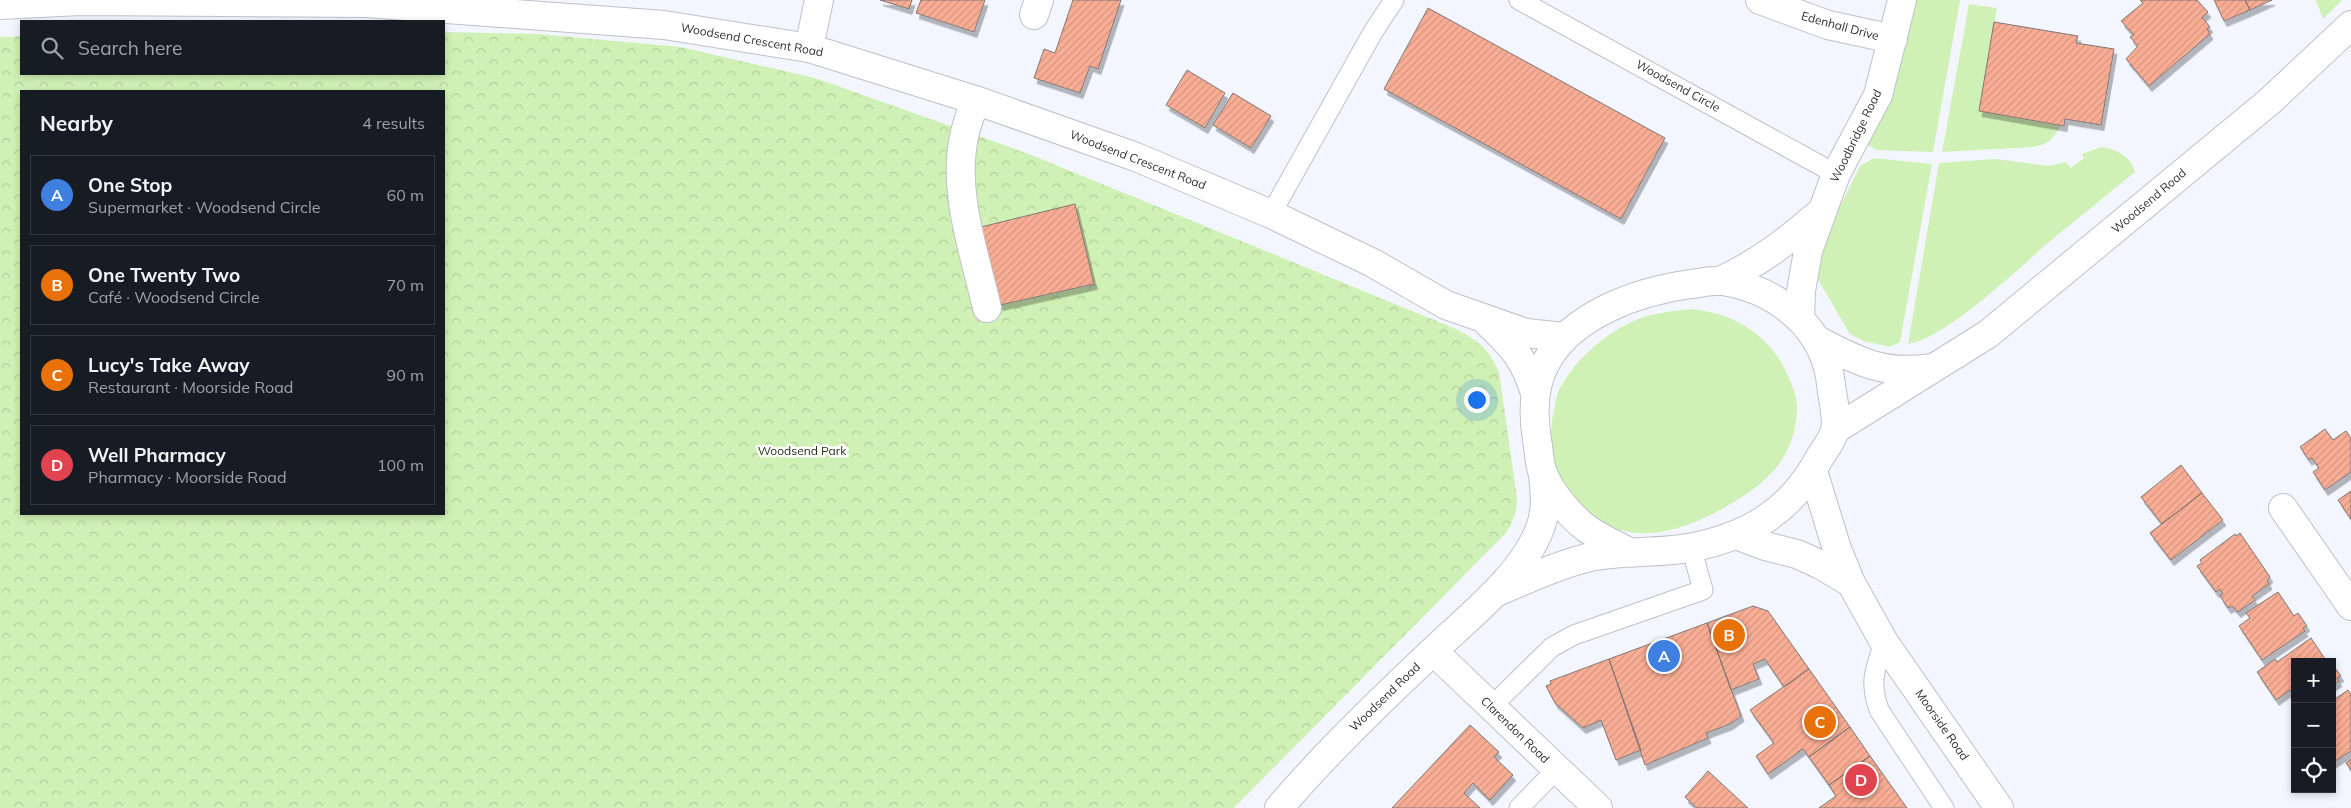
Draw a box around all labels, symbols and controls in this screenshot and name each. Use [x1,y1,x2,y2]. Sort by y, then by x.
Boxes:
street label: Edenhall Drive [1800,8,1881,43]
search box [20,20,445,75]
street label: Woodsend Crescent Road [680,20,825,59]
icon: search [38,34,66,62]
text: Search here [78,36,182,60]
street label: Woodsend Circle [1633,56,1723,115]
street label: Woodbridge Road [1827,87,1885,185]
text: Nearby [40,110,113,136]
text: 4 results [362,113,425,133]
street label: Woodsend Crescent Road [1068,127,1208,192]
street label: Woodsend Road [2108,165,2189,236]
text: One Stop [88,173,172,197]
text: A [51,185,63,205]
text: 60 m [387,185,424,205]
text: Supermarket · Woodsend Circle [88,197,321,217]
text: One Twenty Two [88,263,240,287]
text: B [51,275,63,295]
text: 70 m [387,275,424,295]
text: Café · Woodsend Circle [88,287,260,307]
text: Lucy's Take Away [88,353,249,377]
text: C [52,365,62,385]
text: 90 m [387,365,424,385]
text: Restaurant · Moorside Road [88,377,293,397]
your location [1464,387,1490,413]
text: Well Pharmacy [88,443,226,467]
park label: Woodsend Park [758,443,847,458]
text: D [51,455,63,475]
text: 100 m [377,455,424,475]
text: Pharmacy · Moorside Road [88,467,287,487]
pin: B [1713,616,1745,654]
pin: A [1648,637,1680,675]
map controls [2291,658,2336,793]
button: + [2291,658,2336,703]
street label: Woodsend Road [1346,659,1423,734]
street label: Moorside Road [1912,686,1972,763]
street label: Clarendon Road [1478,693,1553,766]
pin: C [1804,703,1836,741]
button: − [2291,703,2336,748]
button: locate [2291,748,2336,793]
pin: D [1845,761,1877,799]

